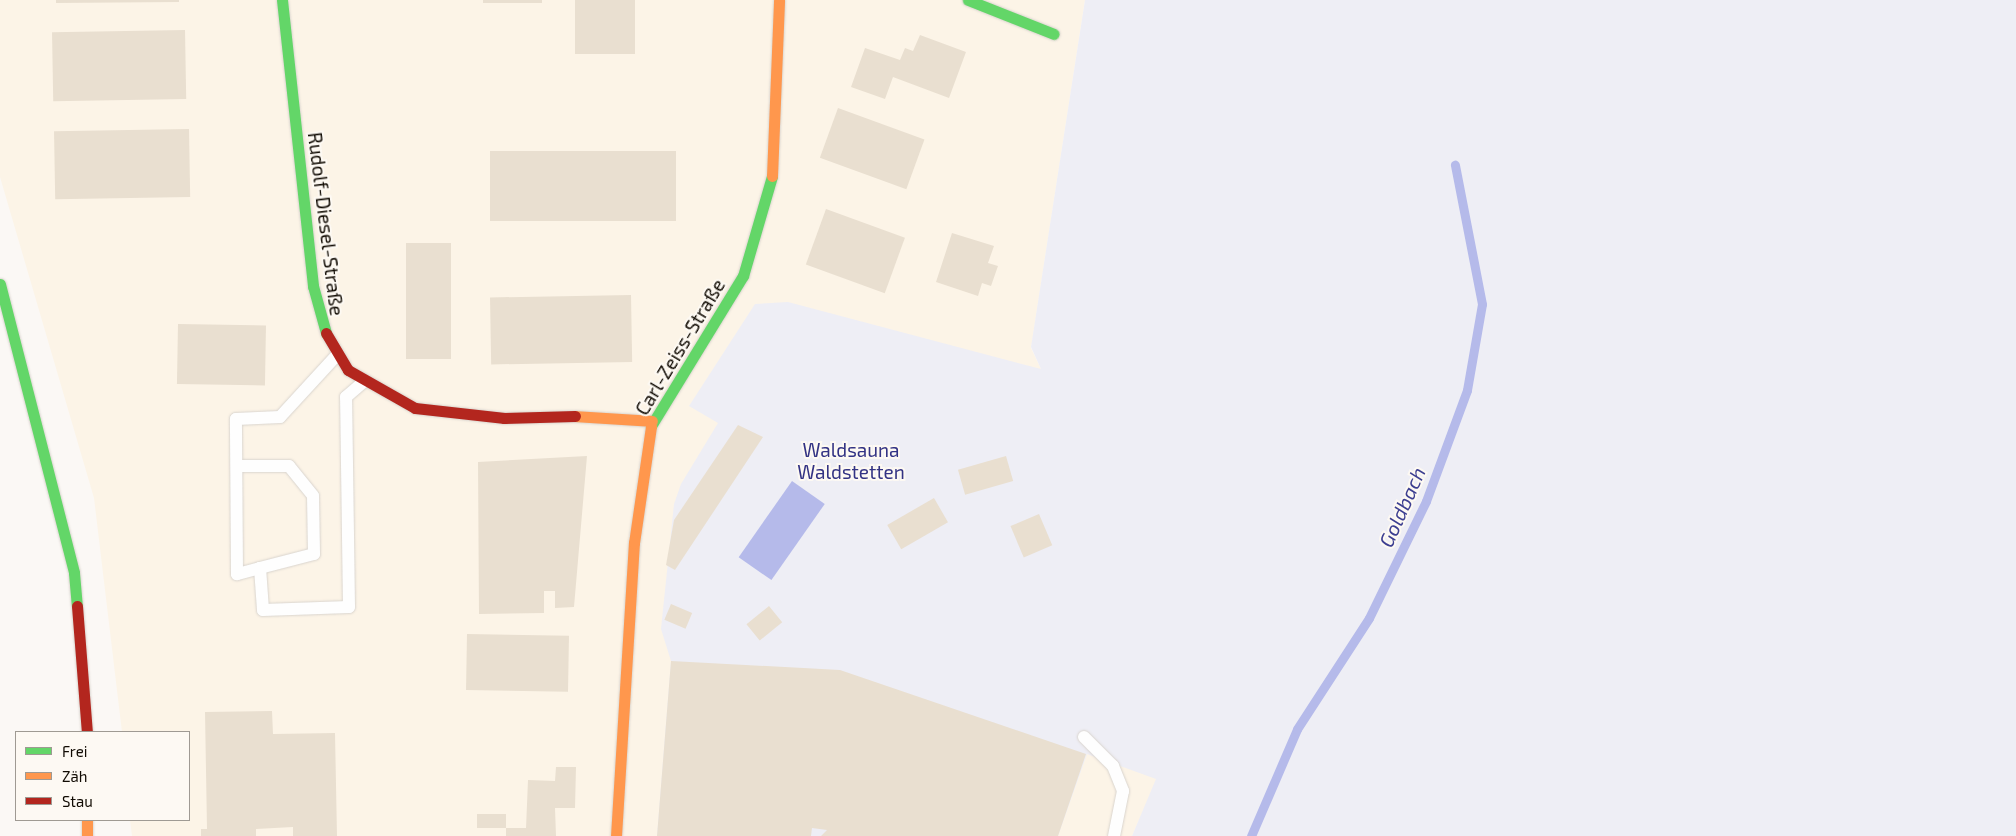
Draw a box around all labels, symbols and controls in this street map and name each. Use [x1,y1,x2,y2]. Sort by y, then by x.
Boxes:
street label: Rudolf-Diesel-Straße [303,131,349,317]
street label: Carl-Zeiss-Straße [630,275,730,419]
park label: Waldsauna Waldstetten [797,439,905,483]
water label: Goldbach [1374,463,1430,551]
legend [15,731,190,821]
text: Frei [62,742,87,760]
text: Zäh [62,767,87,785]
text: Stau [62,792,93,810]

